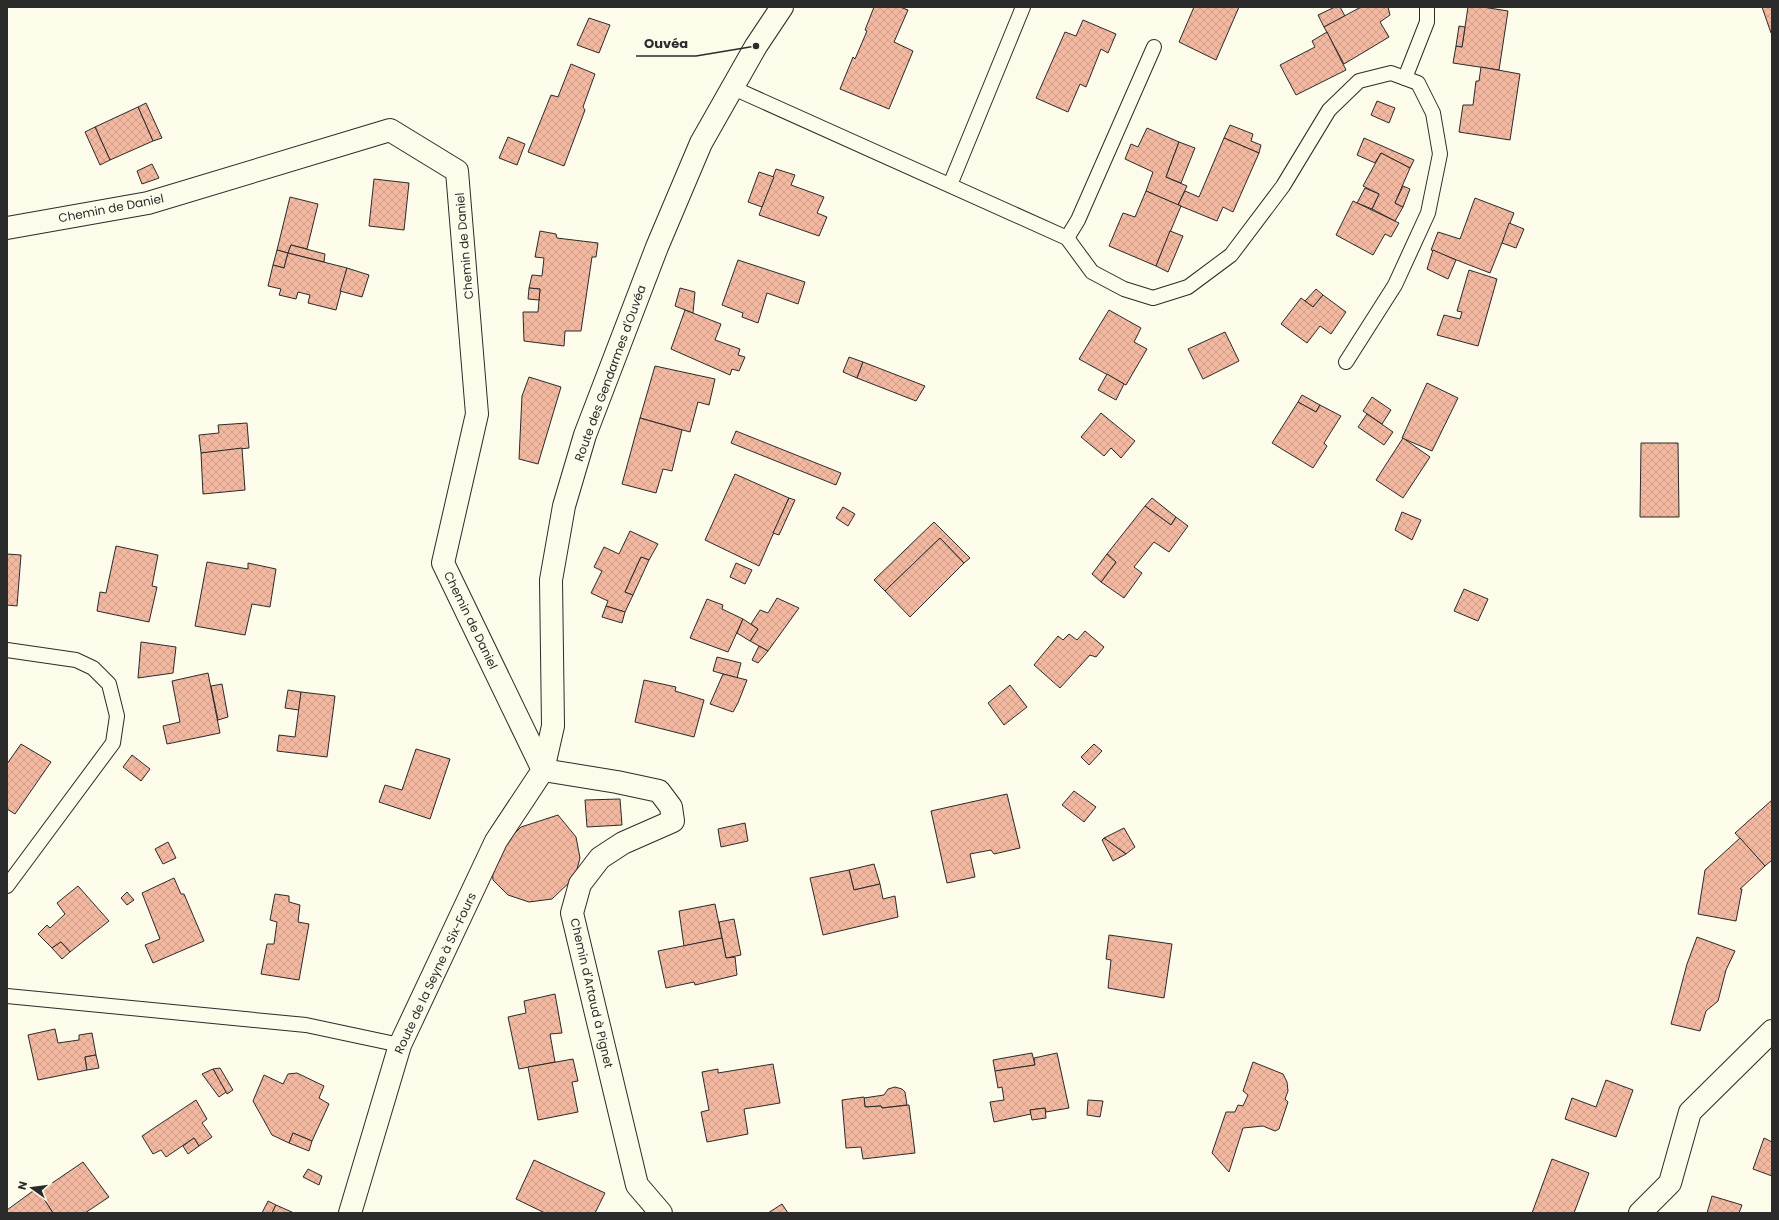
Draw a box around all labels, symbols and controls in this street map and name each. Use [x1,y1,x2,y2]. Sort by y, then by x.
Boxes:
callout: Ouvéa [636,31,696,56]
text: Ouvéa [644,34,688,53]
street label: Chemin de Daniel [57,189,165,227]
street label: Chemin de Daniel [451,192,477,300]
street label: Route des Gendarmes d'Ouvéa [570,282,650,464]
street label: Chemin de Daniel [440,568,502,672]
street label: Route de la Seyne à Six-Fours [390,890,480,1056]
street label: Chemin d'Artaud à Pignet [566,916,618,1070]
north arrow [12,1168,52,1208]
text: N [14,1180,31,1192]

